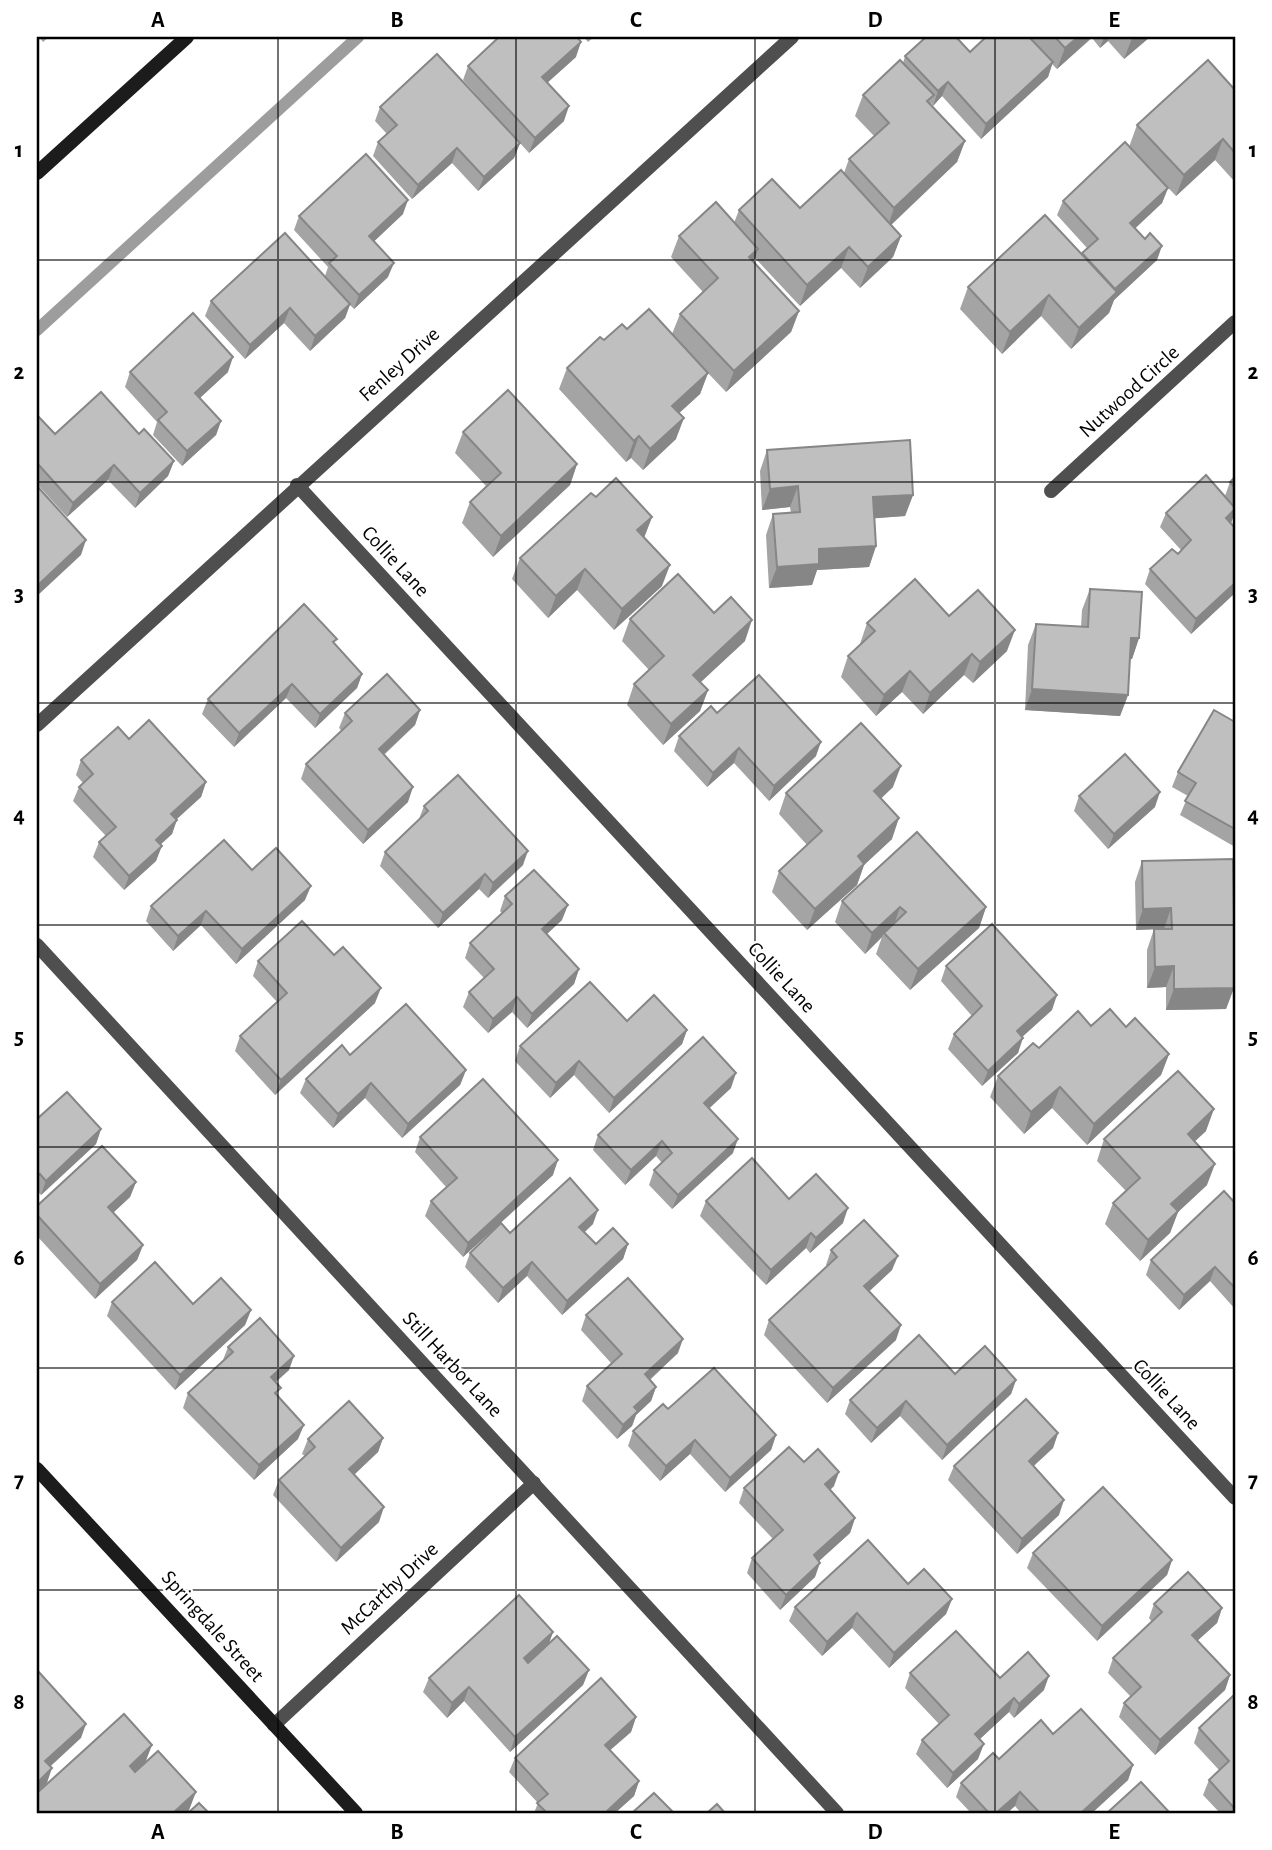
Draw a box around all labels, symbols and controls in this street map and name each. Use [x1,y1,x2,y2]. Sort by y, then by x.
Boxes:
text: A [151,9,165,32]
text: B [390,9,404,32]
text: C [630,9,642,32]
text: D [867,9,883,32]
text: E [1108,9,1120,32]
text: 1 [15,139,23,162]
text: 1 [1249,139,1257,162]
street label: Fenley Drive [355,323,443,406]
street label: Nutwood Circle [1075,341,1183,441]
text: 2 [14,361,25,384]
text: 2 [1248,361,1259,384]
street label: Collie Lane [358,522,433,601]
text: 3 [14,583,24,606]
text: 3 [1248,583,1258,606]
text: 4 [13,804,25,827]
text: 4 [1247,804,1259,827]
street label: Collie Lane [744,938,819,1017]
text: 5 [14,1026,24,1049]
text: 5 [1248,1026,1258,1049]
text: 6 [13,1247,25,1270]
text: 6 [1247,1247,1259,1270]
street label: Still Harbor Lane [399,1308,507,1421]
street label: Collie Lane [1129,1355,1204,1434]
text: 7 [14,1469,24,1492]
text: 7 [1248,1469,1258,1492]
street label: McCarthy Drive [337,1538,442,1639]
street label: Springdale Street [157,1567,268,1686]
text: 8 [13,1691,25,1714]
text: 8 [1247,1691,1259,1714]
text: A [151,1821,165,1844]
text: B [390,1821,404,1844]
text: C [630,1821,642,1844]
text: D [867,1821,883,1844]
text: E [1108,1821,1120,1844]

